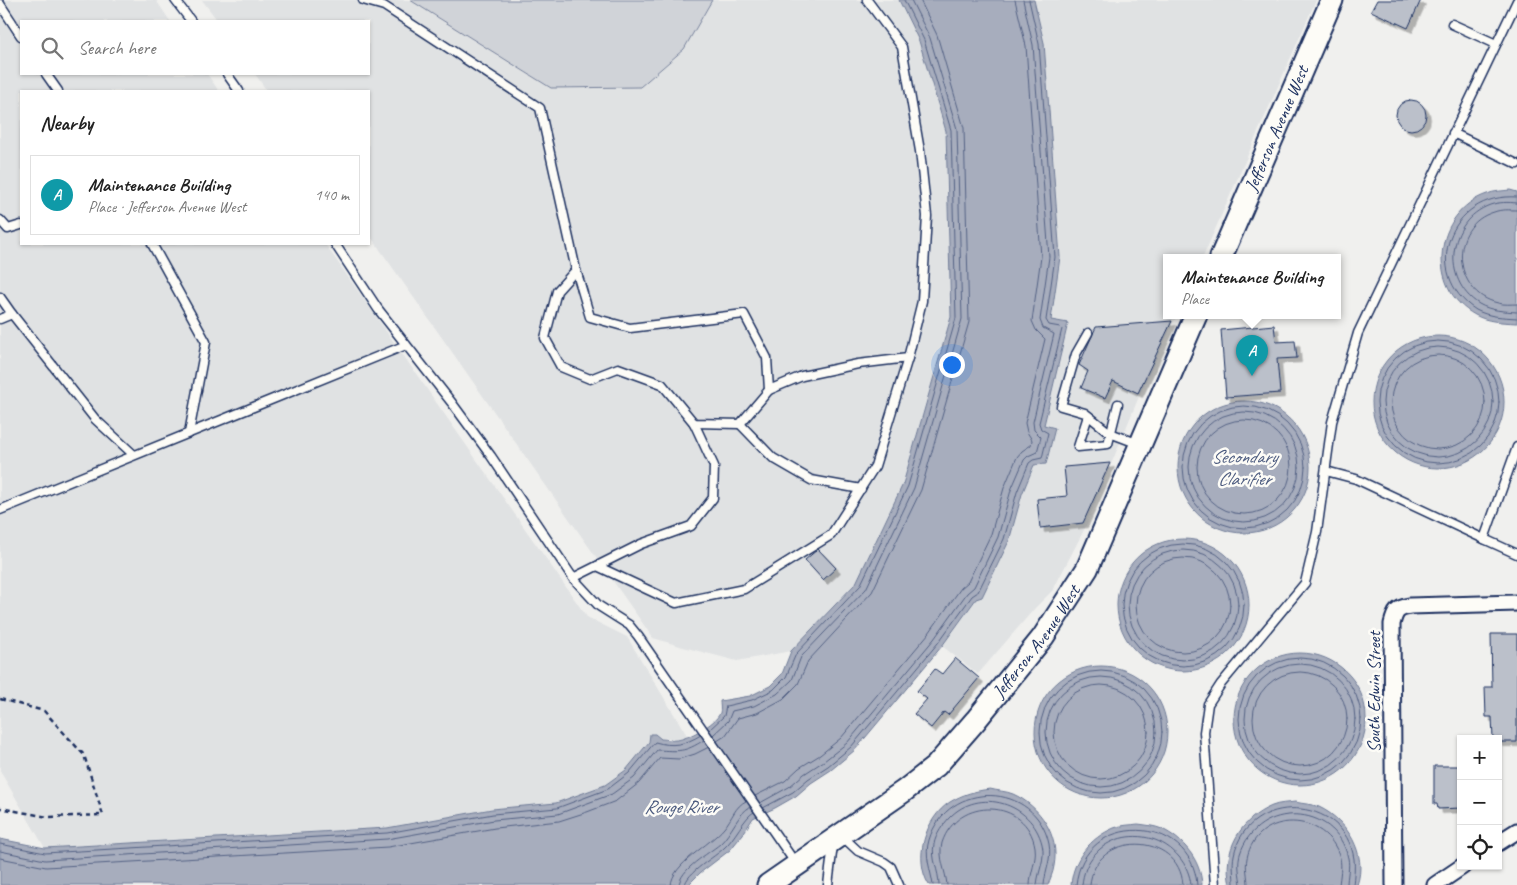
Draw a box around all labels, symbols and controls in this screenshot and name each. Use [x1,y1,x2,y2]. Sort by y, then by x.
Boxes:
search box [20,20,370,75]
icon: search [38,34,66,62]
text: Search here [78,36,155,60]
street label: Jefferson Avenue West [1239,61,1314,195]
text: Nearby [40,110,93,136]
text: Maintenance Building [88,173,230,197]
text: A [53,185,61,205]
text: 140 m [315,185,349,205]
text: Place · Jefferson Avenue West [88,197,246,217]
popup [1163,254,1341,319]
text: Maintenance Building [1181,265,1323,289]
text: Place [1181,289,1209,309]
pin: A [1236,335,1268,376]
your location [939,352,965,378]
water label: Secondary Clarifier [1211,445,1280,491]
street label: Jefferson Avenue West [987,579,1086,703]
street label: South Edwin Street [1363,630,1385,752]
map controls [1457,735,1502,870]
button: + [1457,735,1502,780]
button: − [1457,780,1502,825]
water label: Rouge River [644,795,721,819]
button: locate [1457,825,1502,870]

